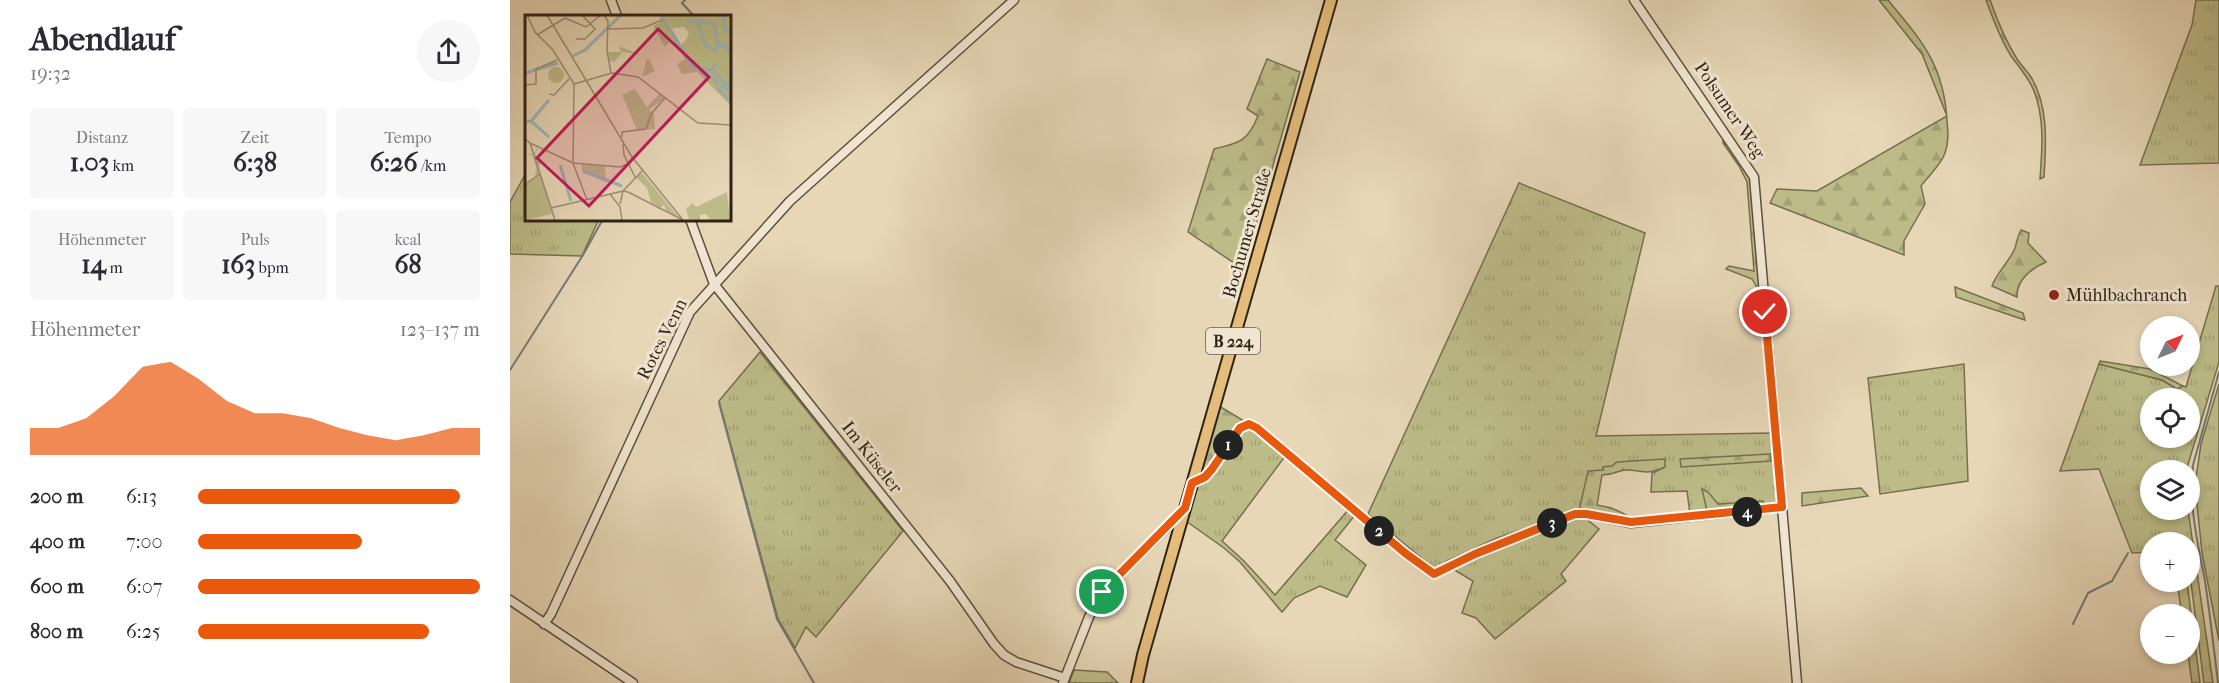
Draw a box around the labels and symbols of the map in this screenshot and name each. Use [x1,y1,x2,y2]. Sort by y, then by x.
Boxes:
inset map [525,15,730,220]
street label: Polsumer Weg [1690,58,1770,163]
street label: Bochumer Straße [1219,165,1276,301]
place label: Mühlbachranch [2066,285,2187,306]
pin [1739,286,1790,337]
marker: Mühlbachranch [2047,288,2061,302]
street label: Rotes Venn [633,295,692,383]
north arrow [2140,316,2200,376]
road number: B 224 [1206,328,1260,354]
street label: Im Küseler [837,417,906,498]
pin: 1 [1213,430,1243,460]
pin: 4 [1732,497,1762,527]
pin: 3 [1537,508,1567,538]
pin: 2 [1364,516,1394,546]
pin [1076,566,1127,617]

